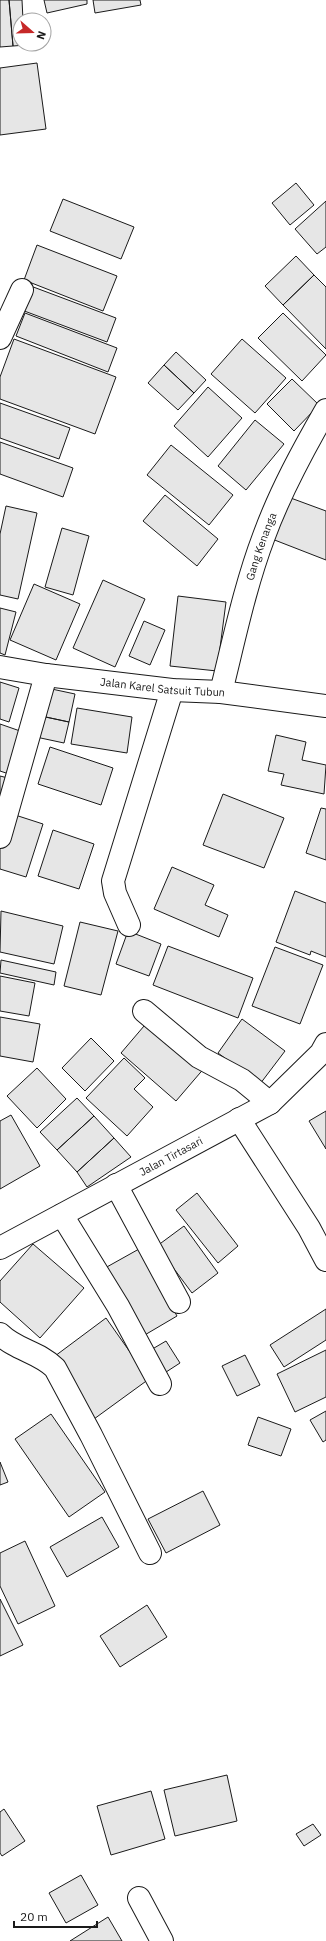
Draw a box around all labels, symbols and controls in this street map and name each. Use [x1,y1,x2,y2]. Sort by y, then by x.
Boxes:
north arrow [12,12,52,52]
text: N [33,29,49,42]
street label: Gang Kenanga [243,510,279,582]
street label: Jalan Karel Satsuit Tubun [99,675,226,699]
street label: Jalan Tirtasari [137,1133,205,1179]
scale bar [14,1903,97,1929]
text: 20 m [20,1909,48,1924]

